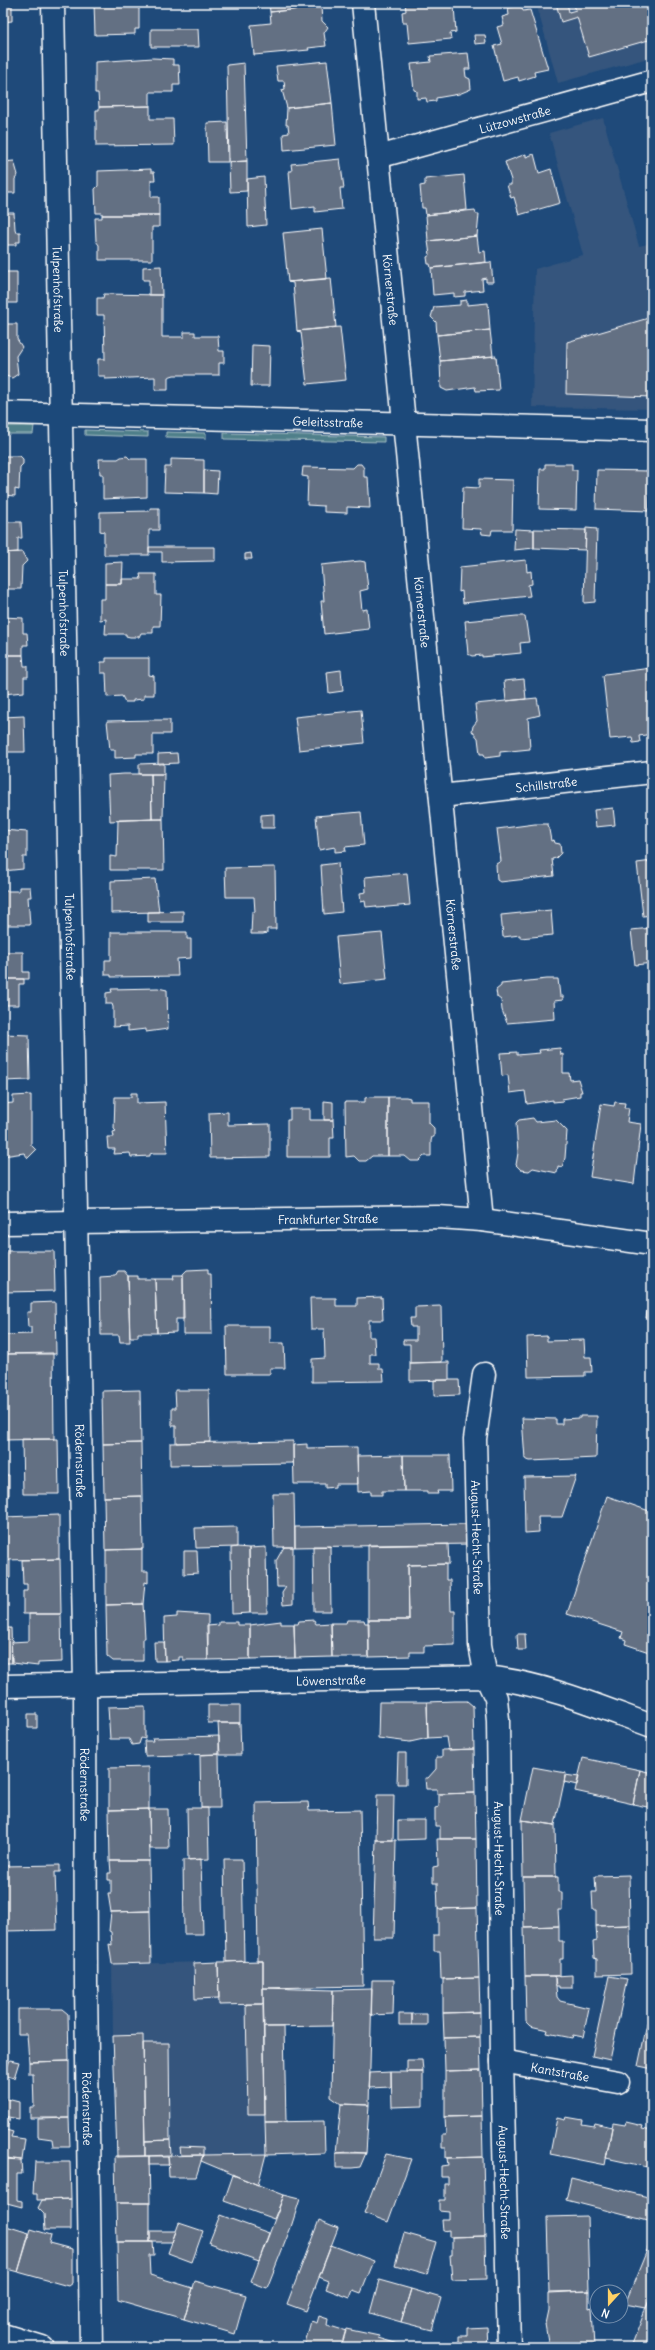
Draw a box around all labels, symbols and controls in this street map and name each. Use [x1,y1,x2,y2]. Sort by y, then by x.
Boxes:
street label: Lützowstraße [477,102,552,136]
street label: Tulpenhofstraße [50,245,67,333]
street label: Körnerstraße [380,253,402,326]
street label: Geleitsstraße [292,413,363,430]
street label: Tulpenhofstraße [56,569,73,657]
street label: Körnerstraße [412,576,433,648]
street label: Schillstraße [515,773,578,795]
street label: Tulpenhofstraße [62,893,79,981]
street label: Körnerstraße [443,898,465,971]
street label: Frankfurter Straße [278,1210,378,1227]
street label: Rödernstraße [73,1424,89,1498]
street label: August-Hecht-Straße [469,1480,486,1595]
street label: Löwenstraße [296,1672,366,1688]
street label: Rödernstraße [78,1748,93,1822]
street label: August-Hecht-Straße [491,1801,508,1916]
street label: Kantstraße [530,2059,591,2084]
street label: Rödernstraße [80,2072,96,2146]
street label: August-Hecht-Straße [496,2125,514,2240]
north arrow [589,2284,629,2324]
text: N [599,2305,611,2321]

